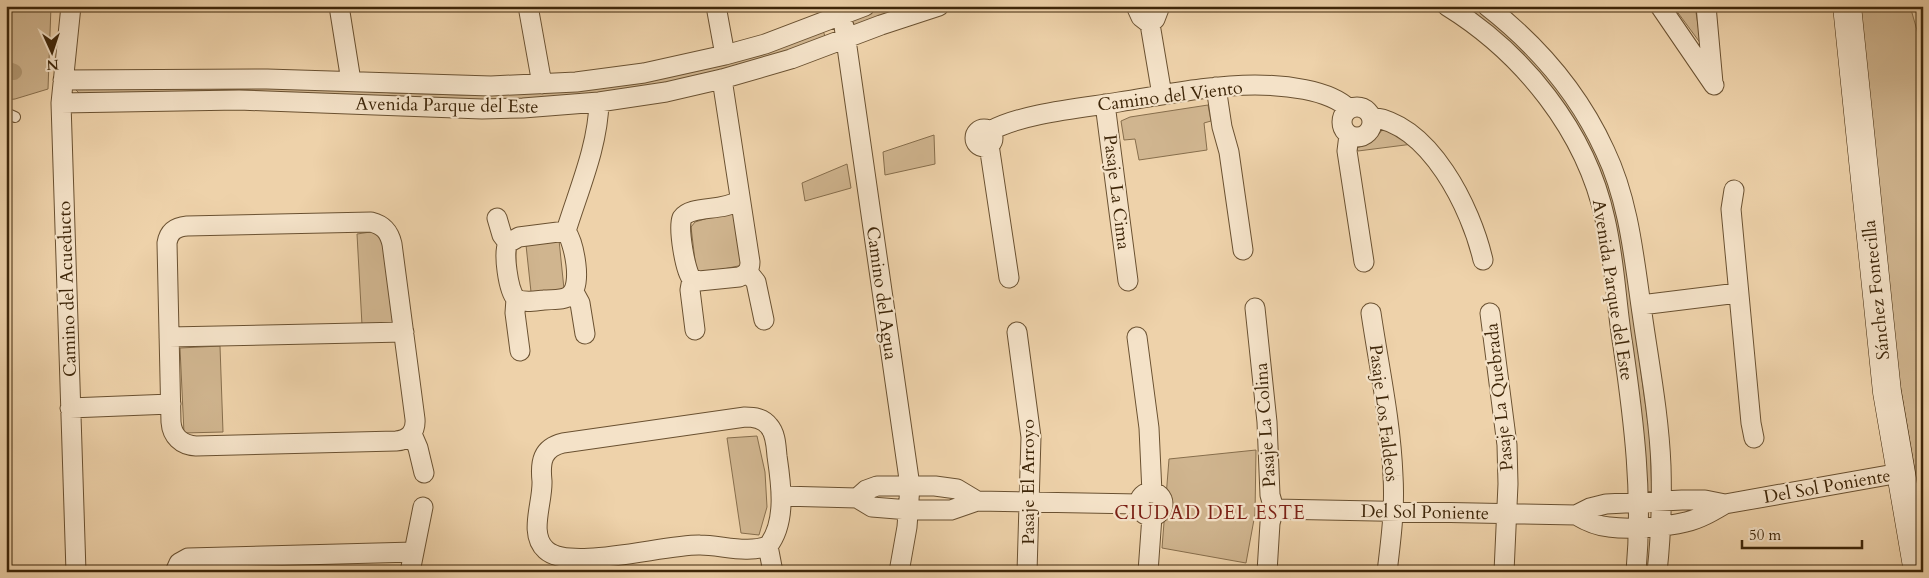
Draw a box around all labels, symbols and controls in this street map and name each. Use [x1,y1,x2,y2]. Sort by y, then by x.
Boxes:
north arrow [28,28,78,78]
text: N [46,55,59,74]
street label: Camino del Viento [1096,75,1244,118]
street label: Avenida Parque del Este [355,91,539,120]
street label: Pasaje La Cima [1097,133,1136,251]
street label: Avenida Parque del Este [1586,198,1639,383]
street label: Camino del Acueducto [52,200,83,377]
street label: Sánchez Fontecilla [1857,219,1896,361]
street label: Camino del Agua [860,225,903,362]
street label: Pasaje La Quebrada [1479,321,1520,472]
street label: Pasaje Los Faldeos [1363,343,1404,483]
street label: Pasaje La Colina [1249,362,1282,488]
street label: Pasaje El Arroyo [1016,419,1041,545]
street label: Del Sol Poniente [1762,463,1892,510]
street label: Del Sol Poniente [1361,499,1489,526]
district label: CIUDAD DEL ESTE [1114,500,1306,526]
scale bar [1742,518,1862,550]
text: 50 m [1749,525,1781,545]

